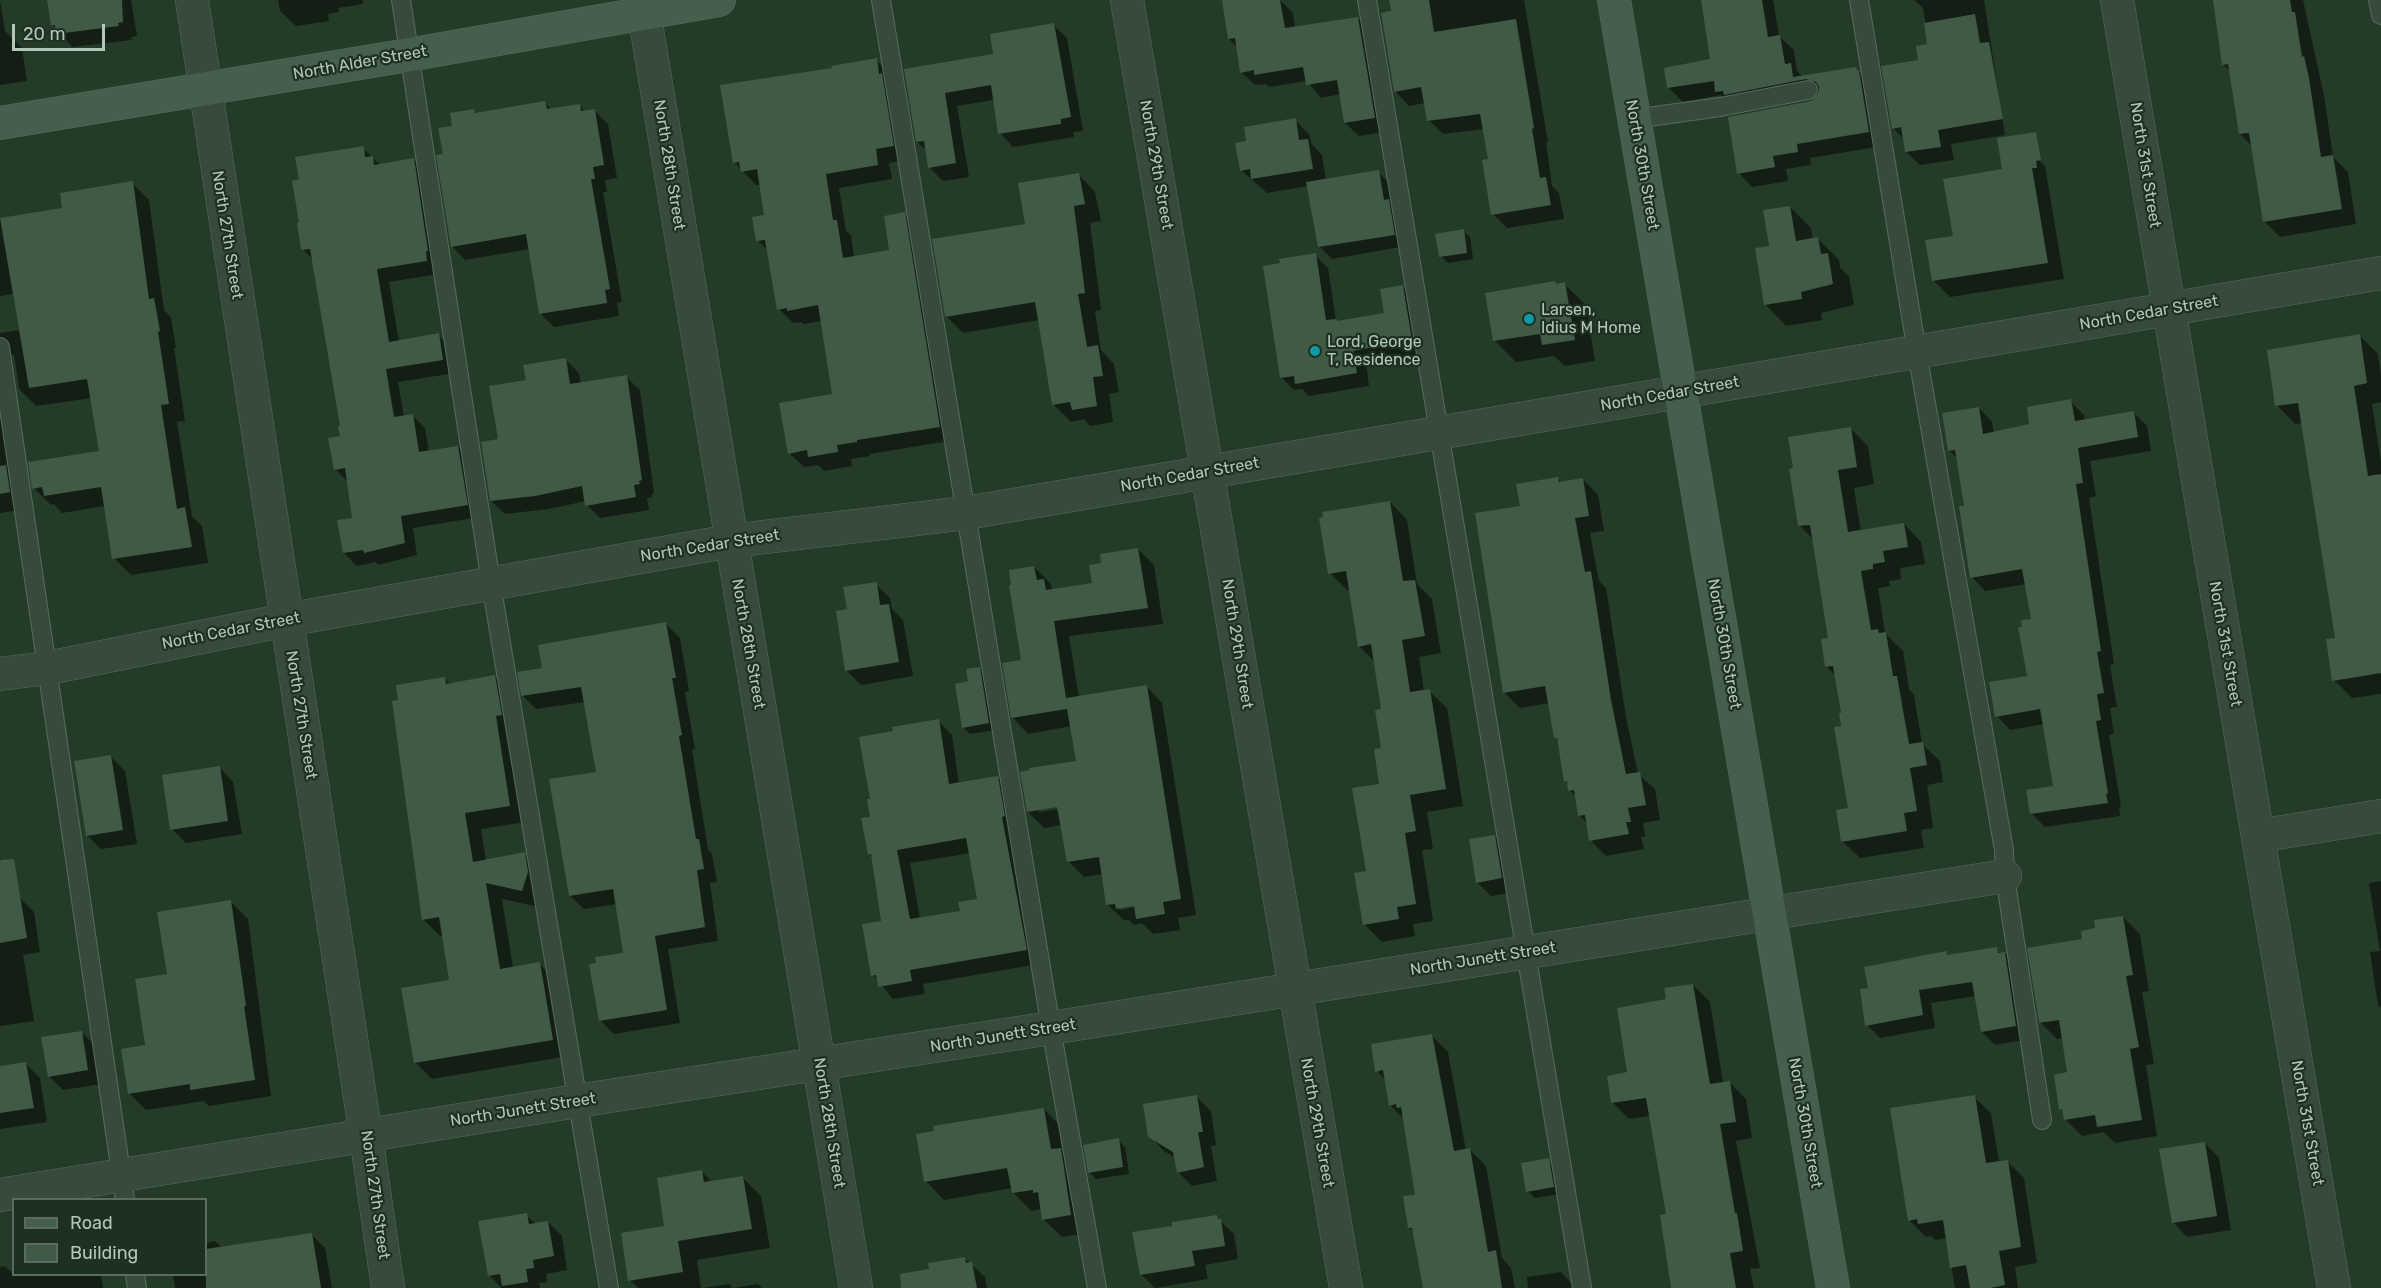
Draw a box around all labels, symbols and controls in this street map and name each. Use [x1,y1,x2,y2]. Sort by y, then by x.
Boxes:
scale bar [15,12,108,50]
text: 20 m [23,23,65,45]
street label: North Alder Street [292,42,428,84]
street label: North 28th Street [649,98,689,232]
street label: North 30th Street [1621,98,1663,232]
street label: North 29th Street [1135,99,1177,231]
street label: North 31st Street [2126,101,2164,229]
street label: North 27th Street [207,169,247,301]
street label: North Cedar Street [2078,291,2220,335]
place label: Larsen, Idius M Home [1541,300,1641,338]
marker: Larsen, Idius M Home [1522,312,1536,326]
place label: Lord, George T, Residence [1327,332,1422,370]
marker: Lord, George T, Residence [1308,344,1322,358]
street label: North Cedar Street [1599,372,1741,416]
street label: North Cedar Street [1119,453,1261,497]
street label: North Cedar Street [639,526,781,566]
street label: North 28th Street [727,577,769,711]
street label: North 30th Street [1703,577,1745,711]
street label: North 29th Street [1217,578,1257,710]
street label: North 31st Street [2205,580,2245,708]
street label: North Cedar Street [160,608,302,654]
street label: North 27th Street [281,649,321,781]
street label: North Junett Street [1409,938,1557,980]
street label: North Junett Street [929,1015,1077,1057]
street label: North 28th Street [809,1056,849,1190]
street label: North 30th Street [1784,1056,1826,1190]
street label: North 29th Street [1296,1057,1338,1189]
street label: North 31st Street [2287,1059,2327,1187]
street label: North Junett Street [449,1089,597,1131]
street label: North 27th Street [356,1129,394,1261]
legend [12,1198,207,1276]
text: Road [70,1212,113,1234]
text: Building [70,1242,138,1264]

